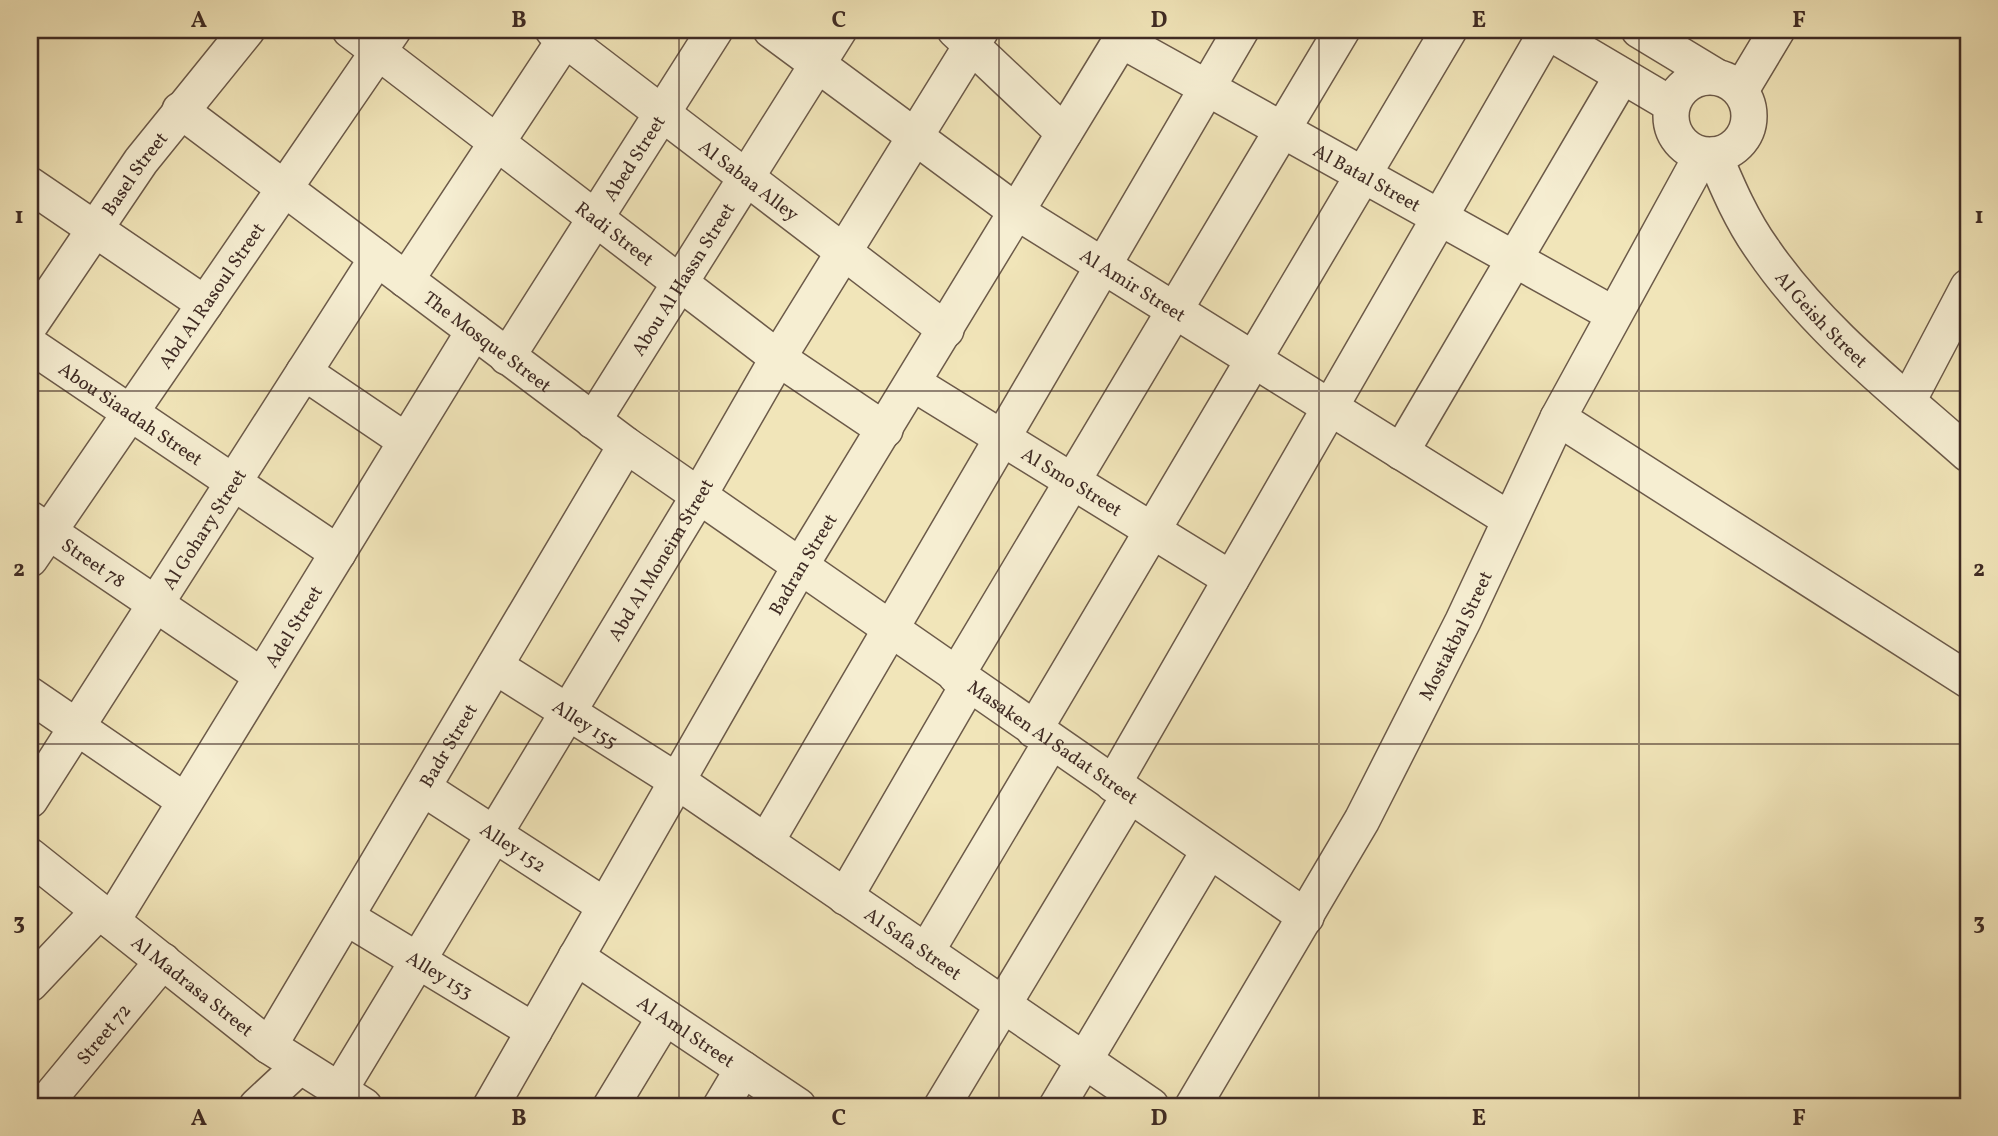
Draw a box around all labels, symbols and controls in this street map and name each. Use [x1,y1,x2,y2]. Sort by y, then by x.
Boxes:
text: A [191,5,207,37]
text: B [511,5,527,37]
text: C [832,5,846,37]
text: D [1151,5,1168,37]
text: E [1472,5,1486,37]
text: F [1792,5,1806,37]
street label: Abed Street [598,111,673,207]
street label: Basel Street [97,127,175,222]
street label: Al Sabaa Alley [693,135,804,228]
street label: Al Batal Street [1308,139,1425,220]
street label: Radi Street [569,196,659,273]
street label: Abou Al Hassn Street [626,198,742,361]
text: 1 [14,201,24,233]
text: 1 [1974,201,1984,233]
street label: Abd Al Rasoul Street [153,218,272,375]
street label: Al Amir Street [1074,243,1190,329]
street label: Al Geish Street [1768,266,1873,375]
street label: The Mosque Street [417,286,556,400]
street label: Abou Siaadah Street [53,357,207,473]
street label: Al Smo Street [1016,442,1127,524]
street label: Al Gohary Street [157,464,254,595]
street label: Abd Al Moneim Street [603,474,721,647]
street label: Badran Street [764,509,844,621]
street label: Street 78 [56,533,130,595]
text: 2 [13,554,25,586]
text: 2 [1973,554,1985,586]
street label: Mostakbal Street [1414,567,1500,705]
street label: Adel Street [259,581,330,673]
street label: Masaken Al Sadat Street [962,675,1143,812]
street label: Alley 155 [547,694,622,755]
street label: Badr Street [414,699,485,793]
street label: Alley 152 [474,817,551,879]
street label: Al Safa Street [859,902,966,987]
text: 3 [13,907,25,939]
text: 3 [1973,907,1985,939]
street label: Al Madrasa Street [125,930,258,1044]
street label: Alley 153 [401,946,477,1006]
street label: Al Aml Street [631,991,740,1075]
street label: Street 72 [71,999,138,1071]
text: A [191,1103,207,1135]
text: B [511,1103,527,1135]
text: C [832,1103,846,1135]
text: D [1151,1103,1168,1135]
text: E [1472,1103,1486,1135]
text: F [1792,1103,1806,1135]

